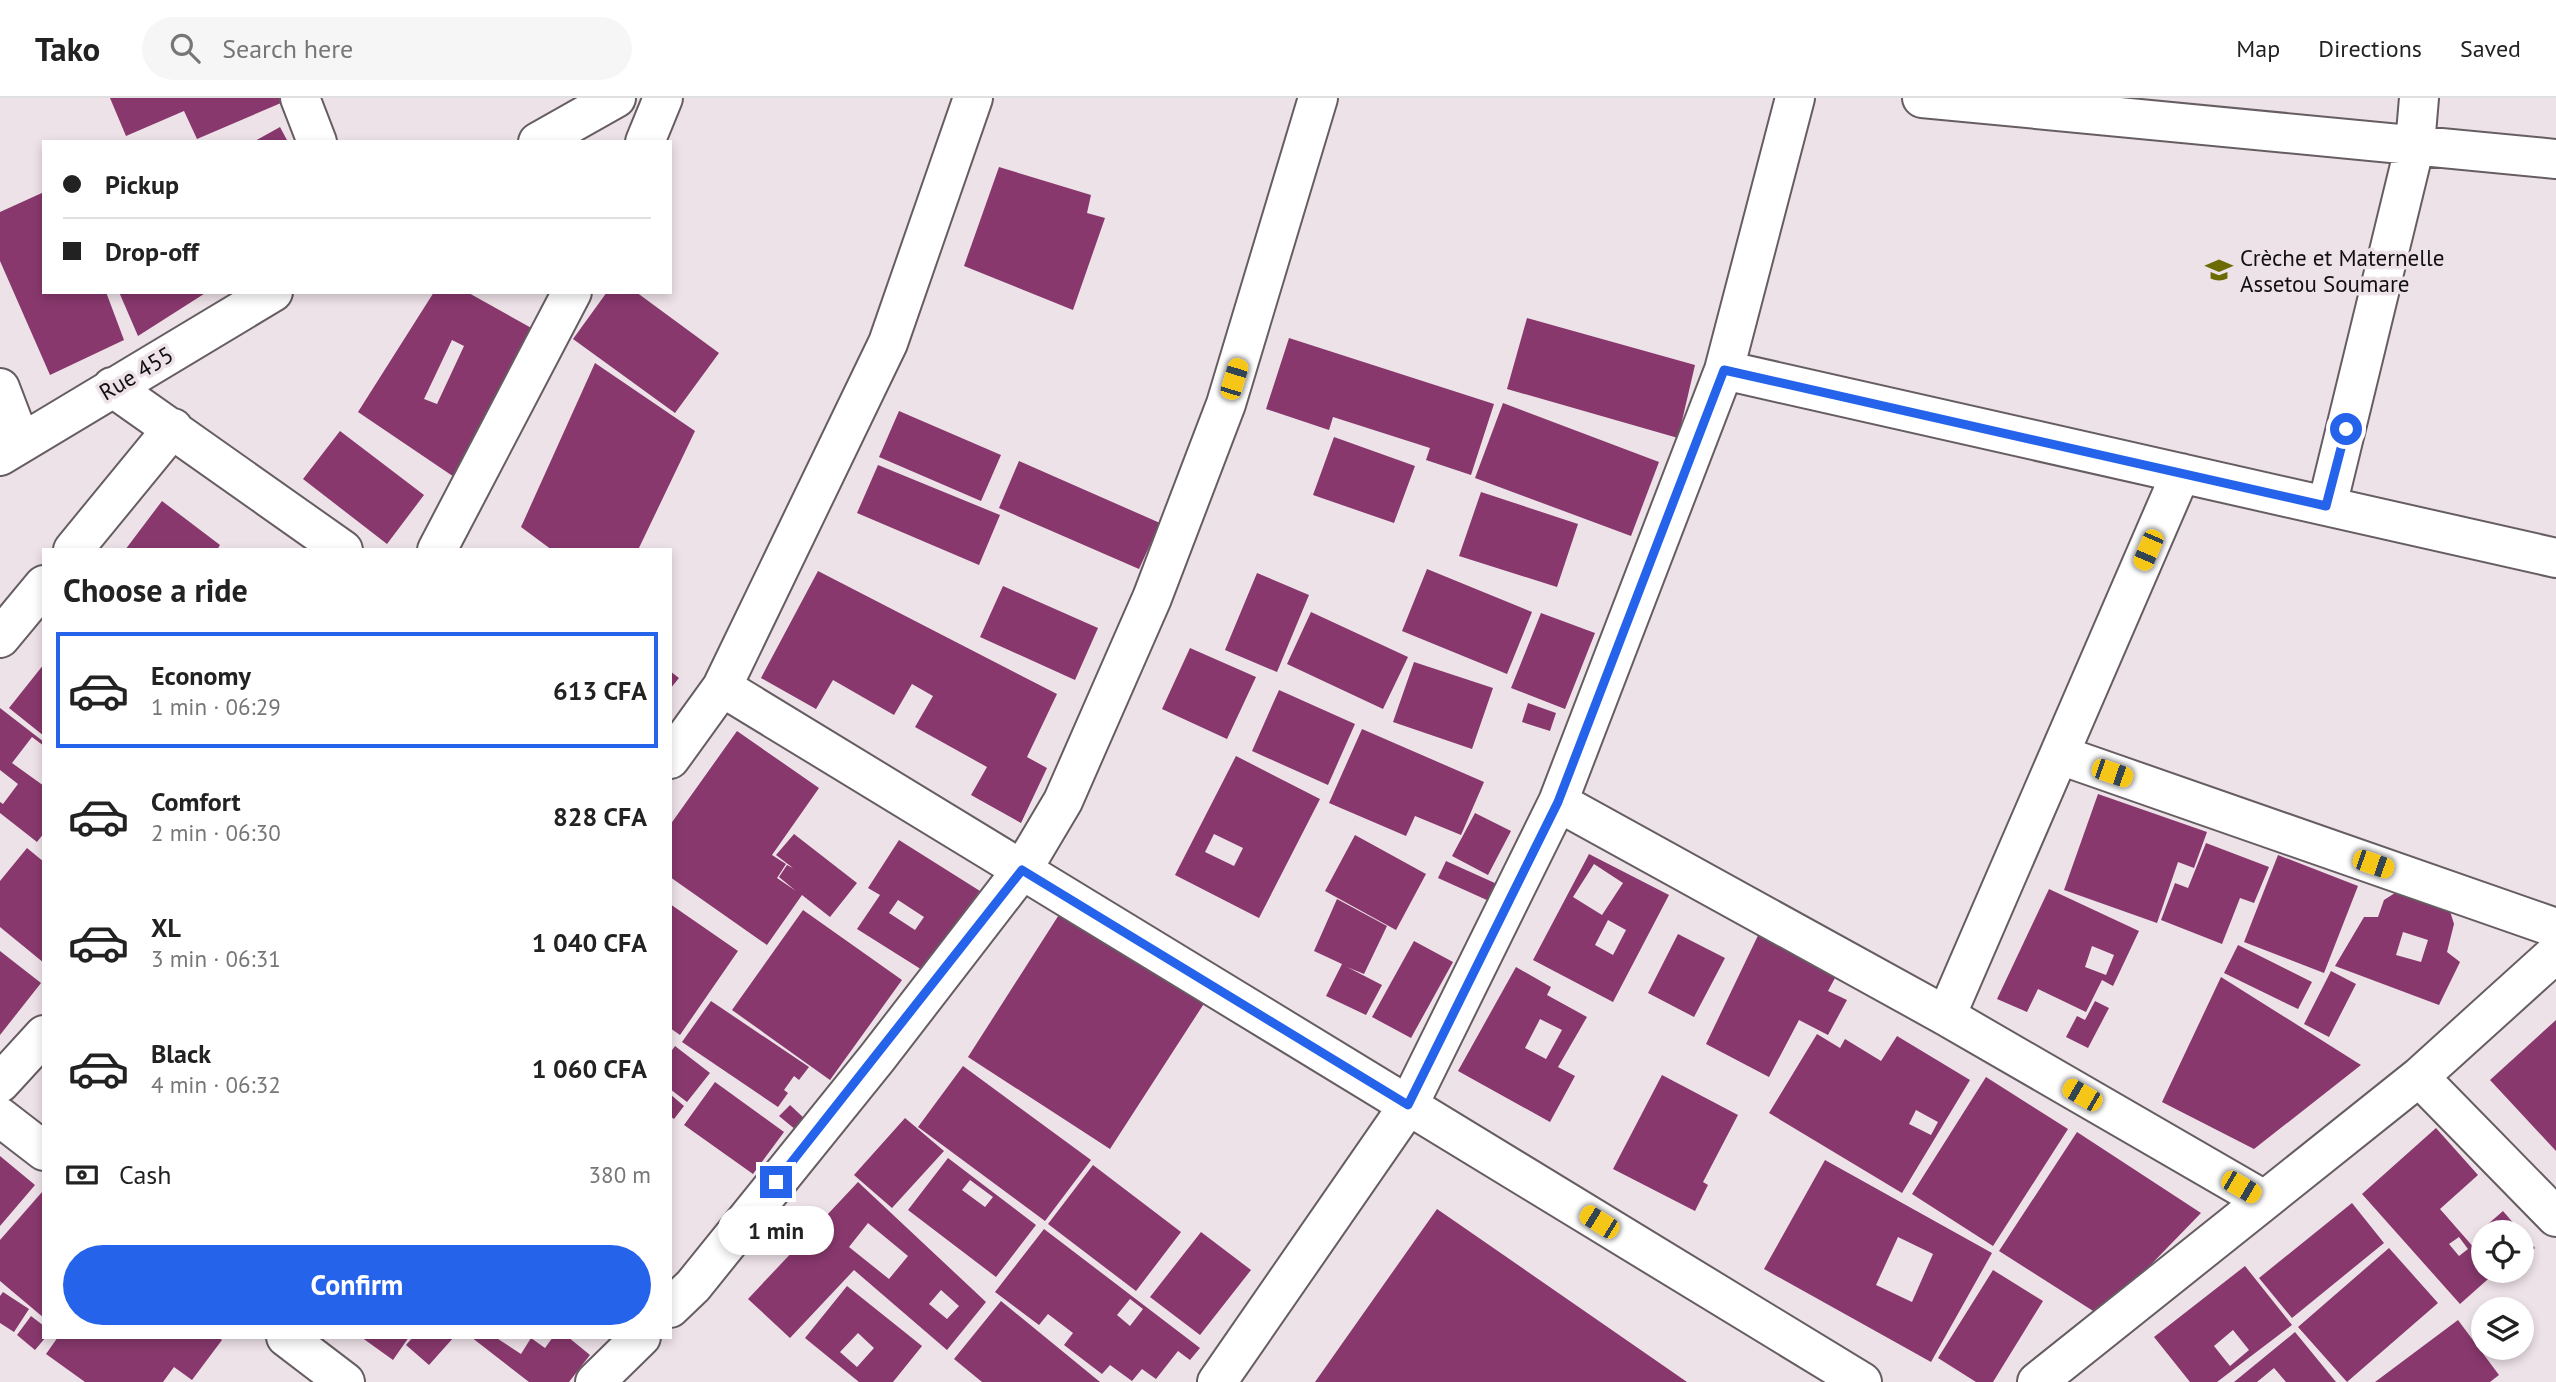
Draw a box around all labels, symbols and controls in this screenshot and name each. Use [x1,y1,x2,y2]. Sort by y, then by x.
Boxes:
search box [142,17,632,80]
text: Tako [35,27,100,70]
icon: search [166,29,204,67]
text: Search here [222,32,353,65]
text: Map [2236,33,2280,64]
text: Directions [2318,33,2422,64]
text: Saved [2460,33,2521,64]
text: Pickup [105,168,179,201]
text: Drop-off [105,235,199,268]
place label: Crèche et Maternelle Assetou Soumare [2240,243,2444,298]
school or university icon: Crèche et Maternelle Assetou Soumare [2204,255,2234,285]
street label: Rue 455 [94,340,178,406]
car [1218,356,1251,402]
route start [2330,413,2362,445]
car [2131,527,2166,573]
text: Choose a ride [63,569,248,611]
icon: car [67,659,130,722]
text: Economy [151,659,251,692]
text: 613 CFA [553,674,647,707]
text: 1 min · 06:29 [151,692,281,721]
car [2089,756,2136,790]
icon: car [67,785,130,848]
text: Comfort [151,785,241,818]
text: 828 CFA [553,800,647,833]
text: 2 min · 06:30 [151,818,281,847]
car [2350,847,2397,881]
icon: car [67,911,130,974]
text: XL [151,911,181,944]
text: 1 040 CFA [532,926,647,959]
text: 3 min · 06:31 [151,944,281,973]
icon: car [67,1037,130,1100]
text: Black [151,1037,211,1070]
text: 1 060 CFA [532,1052,647,1085]
text: 4 min · 06:32 [151,1070,281,1099]
car [2059,1075,2106,1115]
icon: cash [63,1156,101,1194]
text: Cash [119,1158,171,1191]
text: 380 m [589,1160,651,1189]
route end [760,1166,792,1198]
car [2218,1167,2265,1207]
car [1576,1202,1623,1242]
callout: 1 min [718,1206,834,1256]
text: 1 min [748,1216,804,1245]
map controls [2471,1220,2534,1360]
button: locate [2471,1220,2534,1283]
button: Confirm [63,1245,651,1325]
button: layers [2471,1297,2534,1360]

